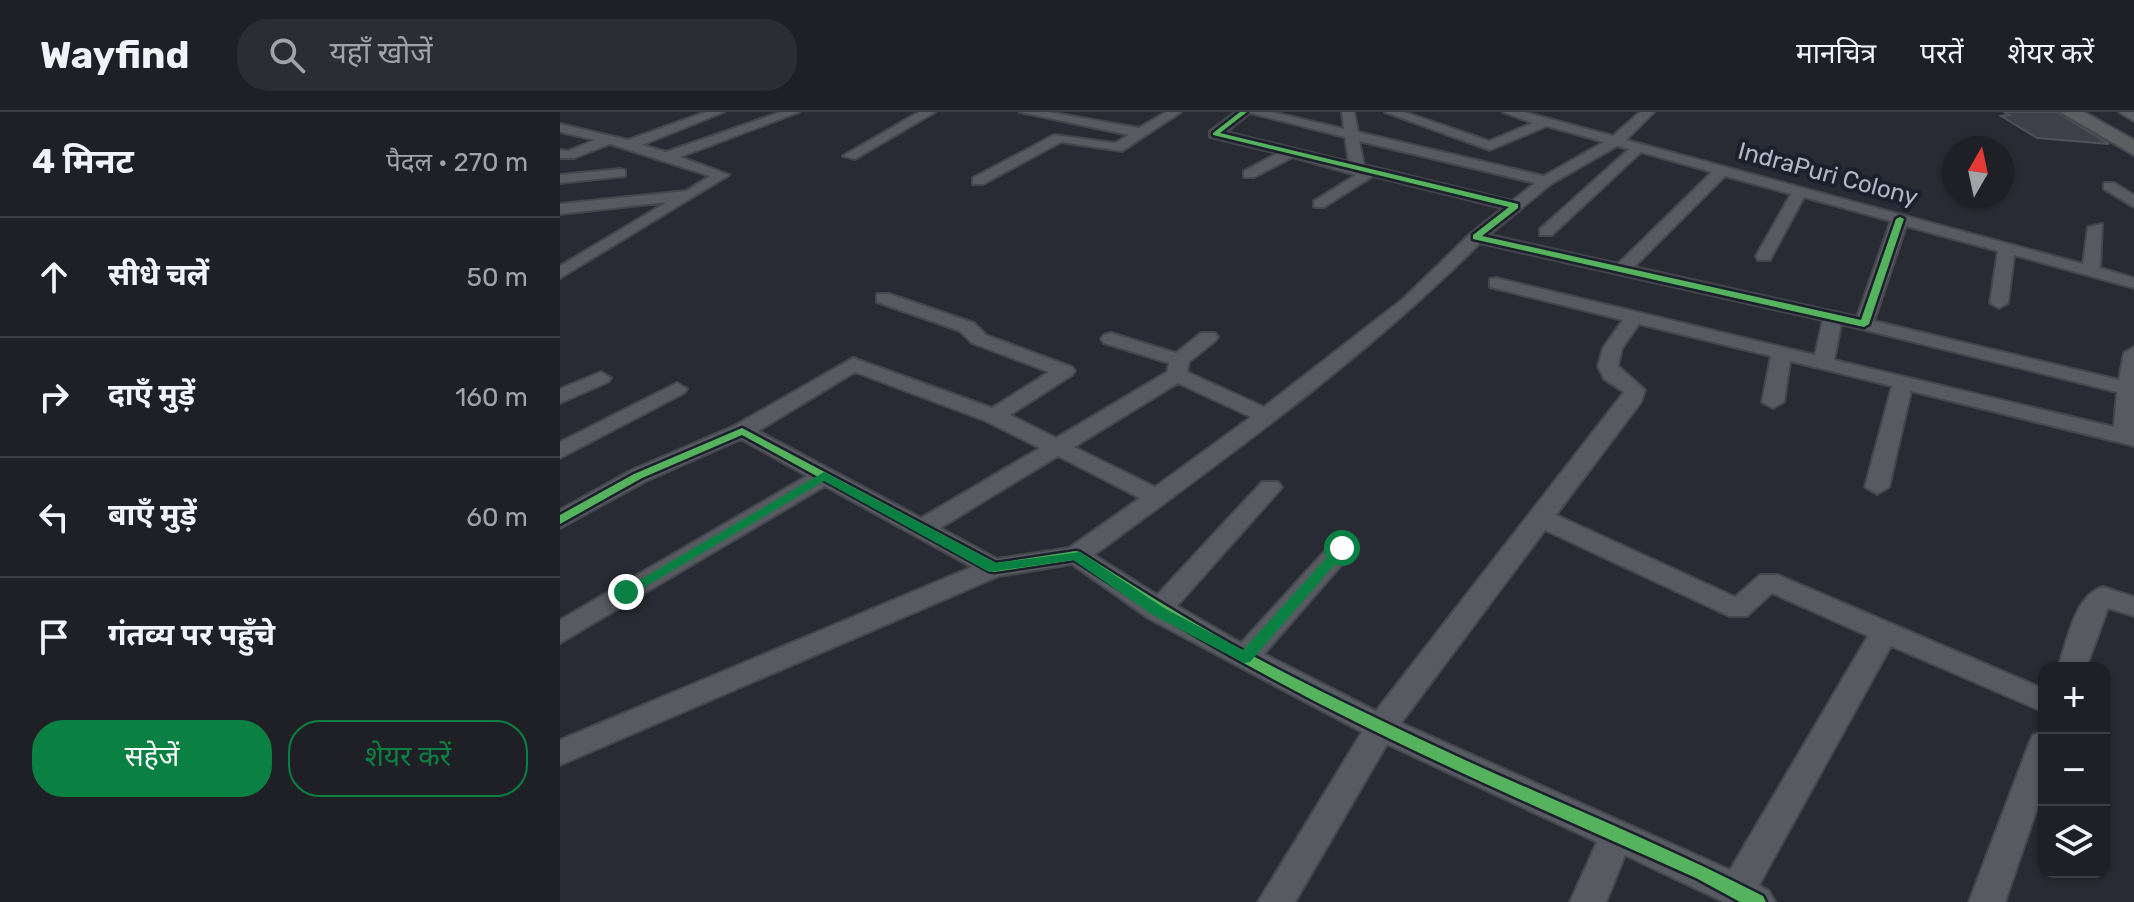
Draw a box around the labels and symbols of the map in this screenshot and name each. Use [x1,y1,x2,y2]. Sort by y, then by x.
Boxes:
north arrow [1942,136,2014,208]
street label: IndraPuri Colony [1735,137,1921,211]
route start [1324,530,1360,566]
route end [608,574,644,610]

